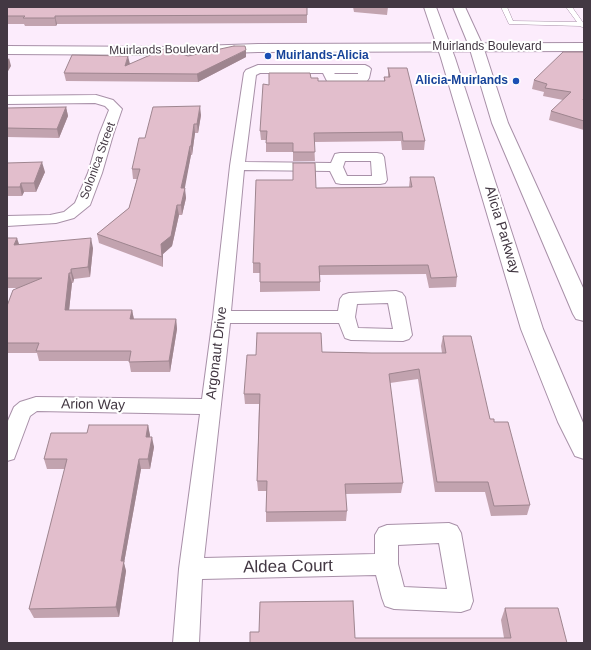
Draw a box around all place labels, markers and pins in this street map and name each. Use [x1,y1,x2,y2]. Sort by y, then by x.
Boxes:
place label: Muirlands-Alicia [276,49,369,63]
marker: Muirlands-Alicia [263,51,273,61]
place label: Alicia-Muirlands [415,74,508,88]
marker: Alicia-Muirlands [511,76,521,86]

